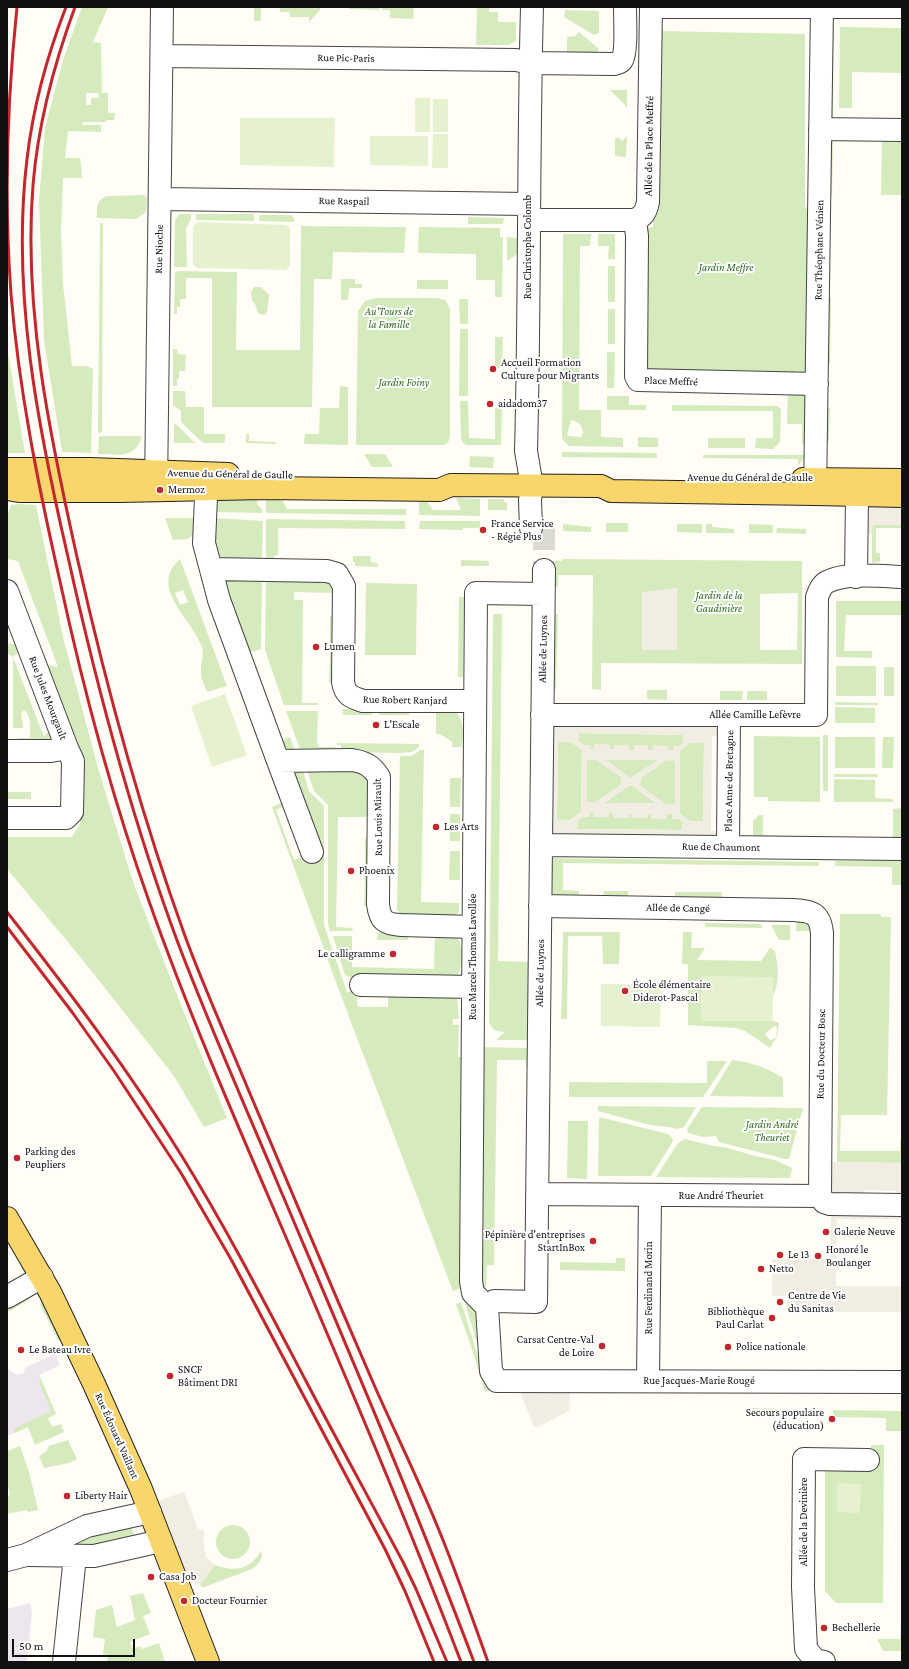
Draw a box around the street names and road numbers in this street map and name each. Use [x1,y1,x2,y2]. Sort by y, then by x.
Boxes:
street label: Rue Pic-Paris [317,51,375,65]
street label: Allée de la Place Meffré [642,96,656,196]
street label: Rue Raspail [319,194,369,208]
street label: Rue Christophe Colomb [521,195,535,299]
street label: Rue Théophane Vénien [812,200,826,300]
street label: Rue Nioche [152,224,166,274]
street label: Place Meffré [644,373,698,389]
street label: Avenue du Général de Gaulle [167,466,293,482]
street label: Avenue du Général de Gaulle [687,471,813,485]
street label: Allée de Luynes [536,615,550,683]
street label: Rue Jules Mourgault [26,654,70,742]
street label: Rue Robert Ranjard [363,693,447,707]
street label: Allée Camille Lefèvre [709,708,801,722]
street label: Place Anne de Bretagne [722,730,736,832]
street label: Rue Louis Mirault [371,778,385,856]
street label: Rue de Chaumont [682,840,760,854]
street label: Rue Marcel-Thomas Lavollée [466,894,480,1020]
street label: Allée de Cangé [646,901,710,915]
street label: Allée de Luynes [533,939,547,1007]
street label: Rue du Docteur Bosc [814,1009,828,1099]
street label: Rue André Theuriet [678,1189,764,1203]
street label: Rue Ferdinand Morin [642,1241,656,1335]
street label: Rue Jacques-Marie Rougé [643,1374,755,1388]
street label: Rue Édouard Vaillant [92,1391,142,1481]
street label: Allée de la Devinière [797,1478,811,1566]

